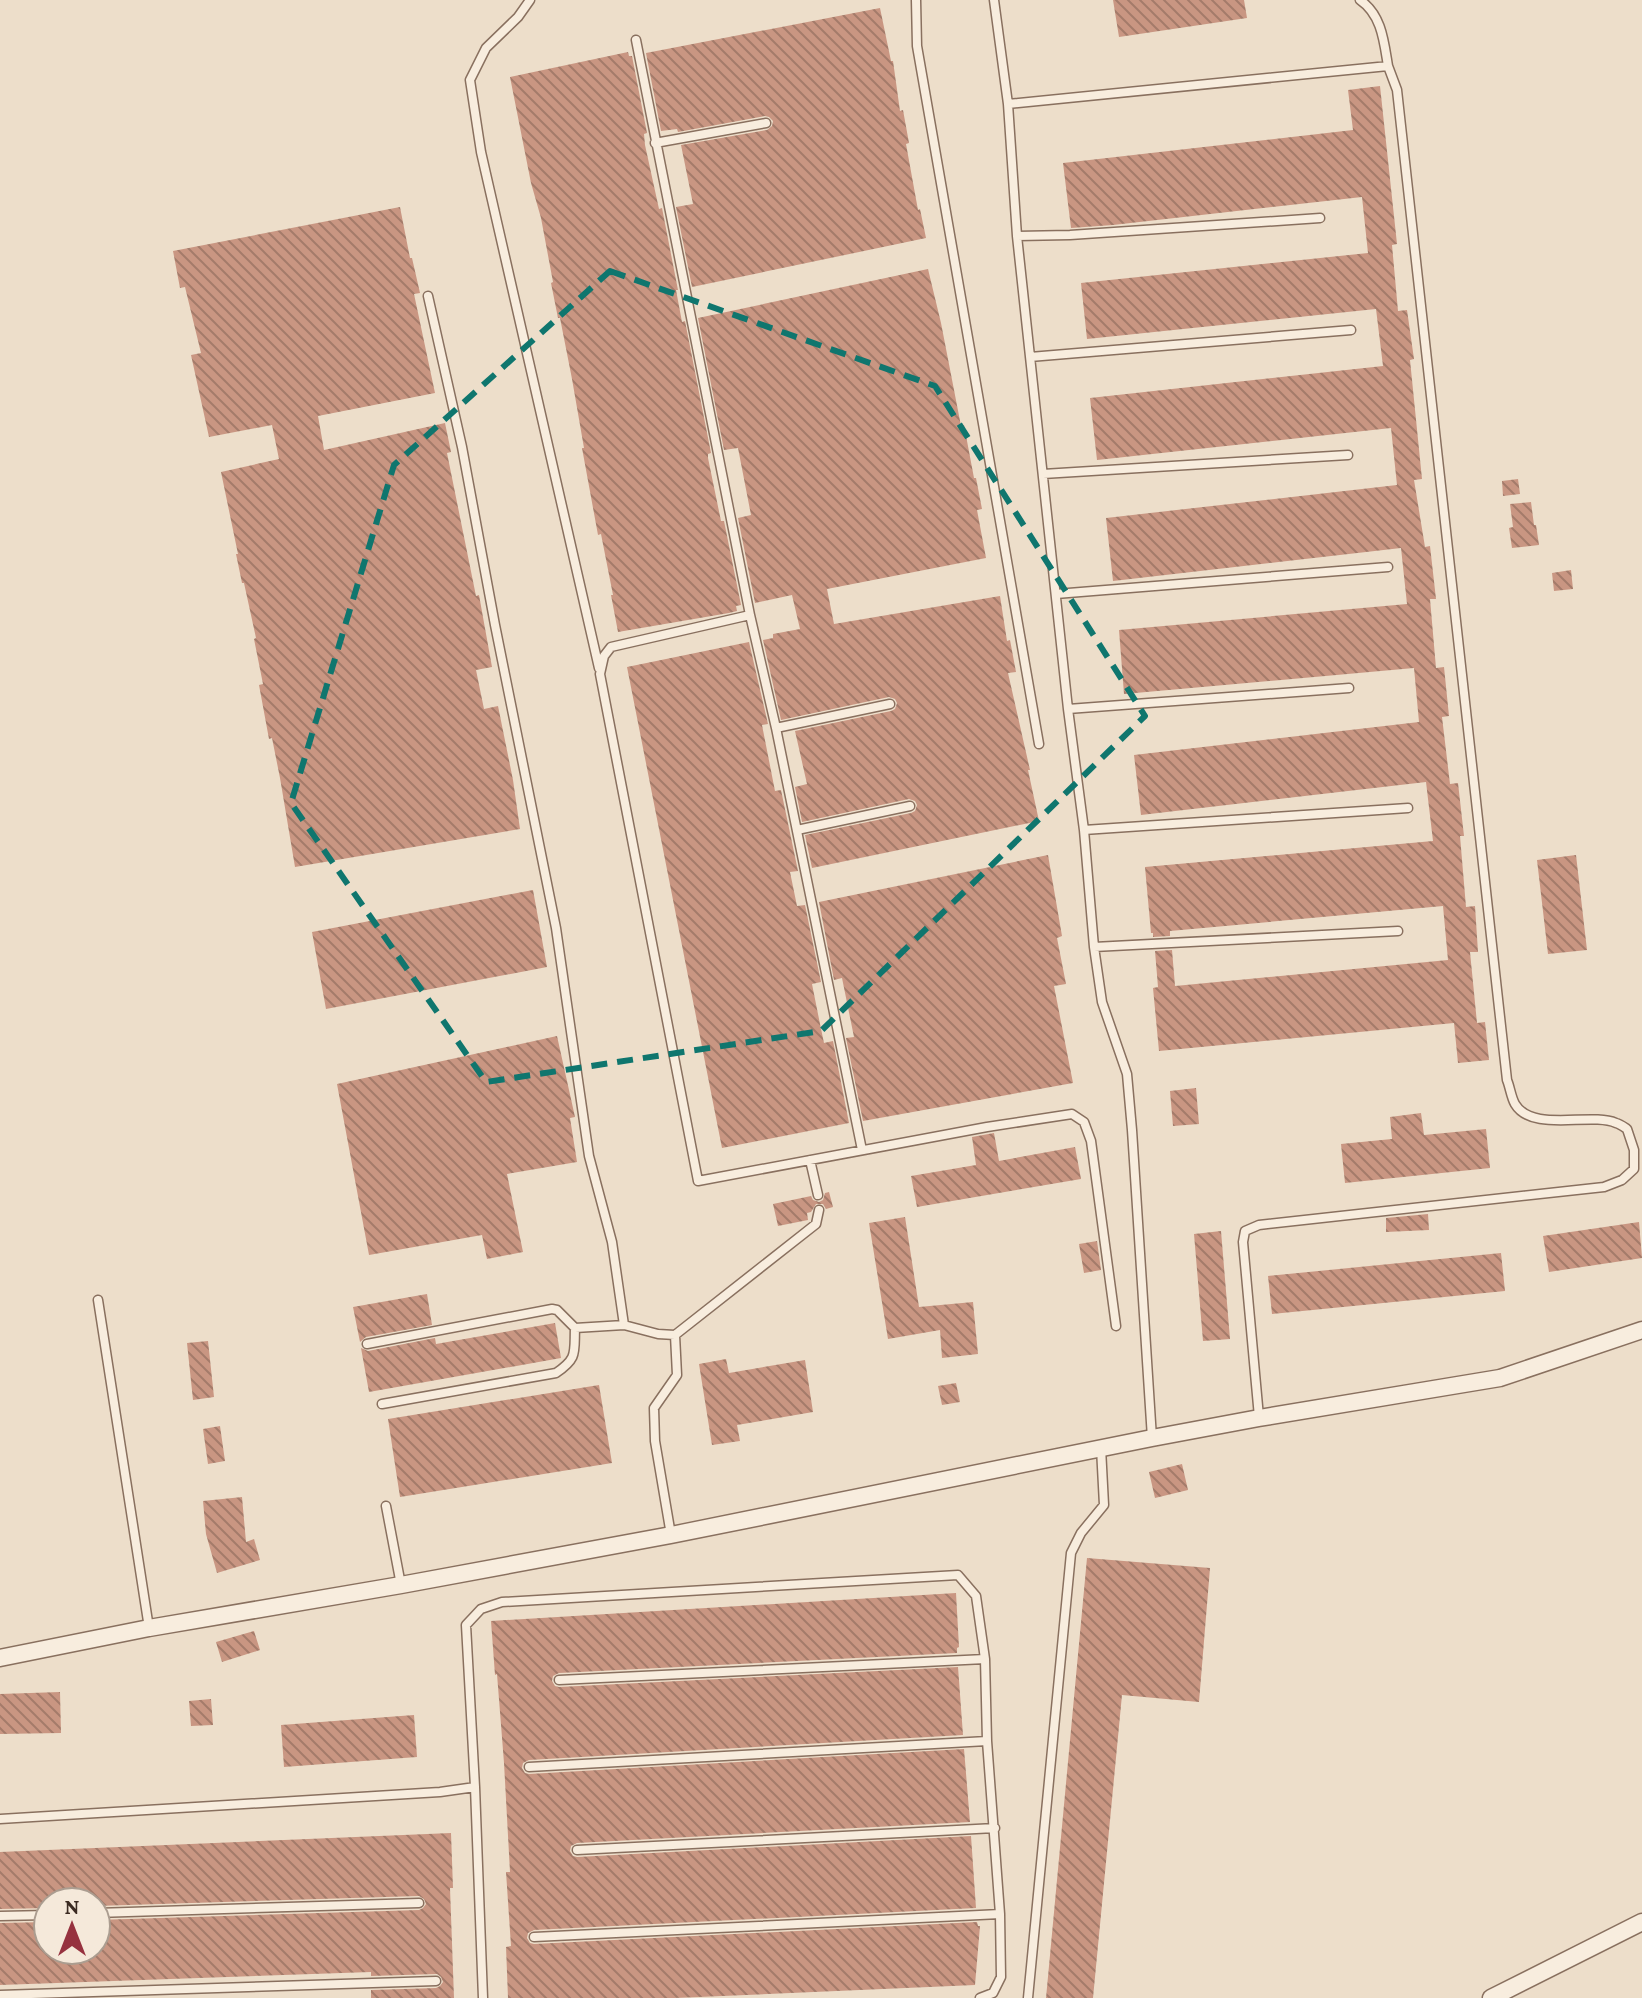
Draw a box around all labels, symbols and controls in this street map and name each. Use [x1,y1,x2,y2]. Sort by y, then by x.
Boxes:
north arrow [32,1886,112,1966]
text: N [65,1894,80,1919]

